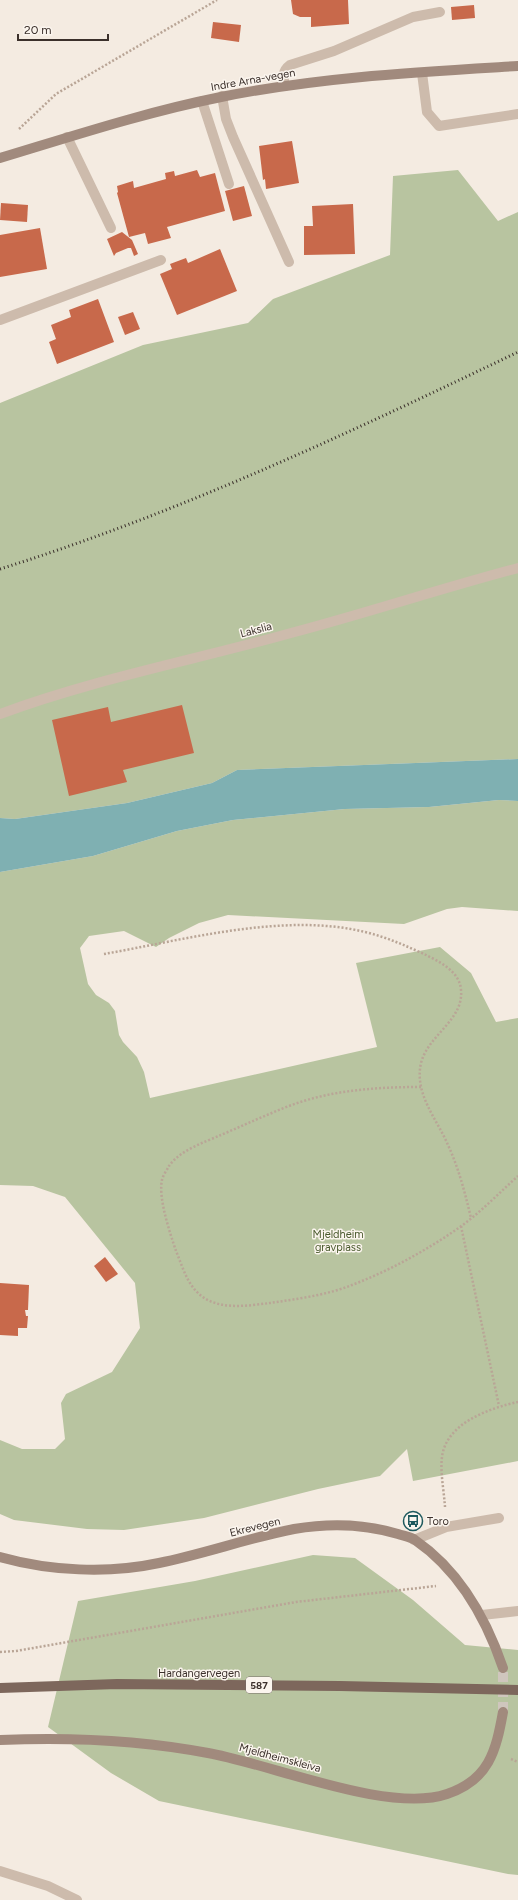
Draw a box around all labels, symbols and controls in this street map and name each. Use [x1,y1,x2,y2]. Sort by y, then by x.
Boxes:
scale bar [18,16,108,42]
text: 20 m [24,23,52,37]
street label: Indre Arna-vegen [210,66,296,94]
street label: Lakslia [239,620,273,640]
park label: Mjeldheim gravplass [312,1228,364,1254]
bus stop icon: Toro [402,1510,424,1532]
street label: Ekrevegen [228,1514,282,1540]
place label: Toro [427,1515,449,1528]
street label: Hardangervegen [158,1667,240,1680]
road number: 587 [246,1677,272,1693]
street label: Mjeldheimskleiva [238,1741,322,1775]

